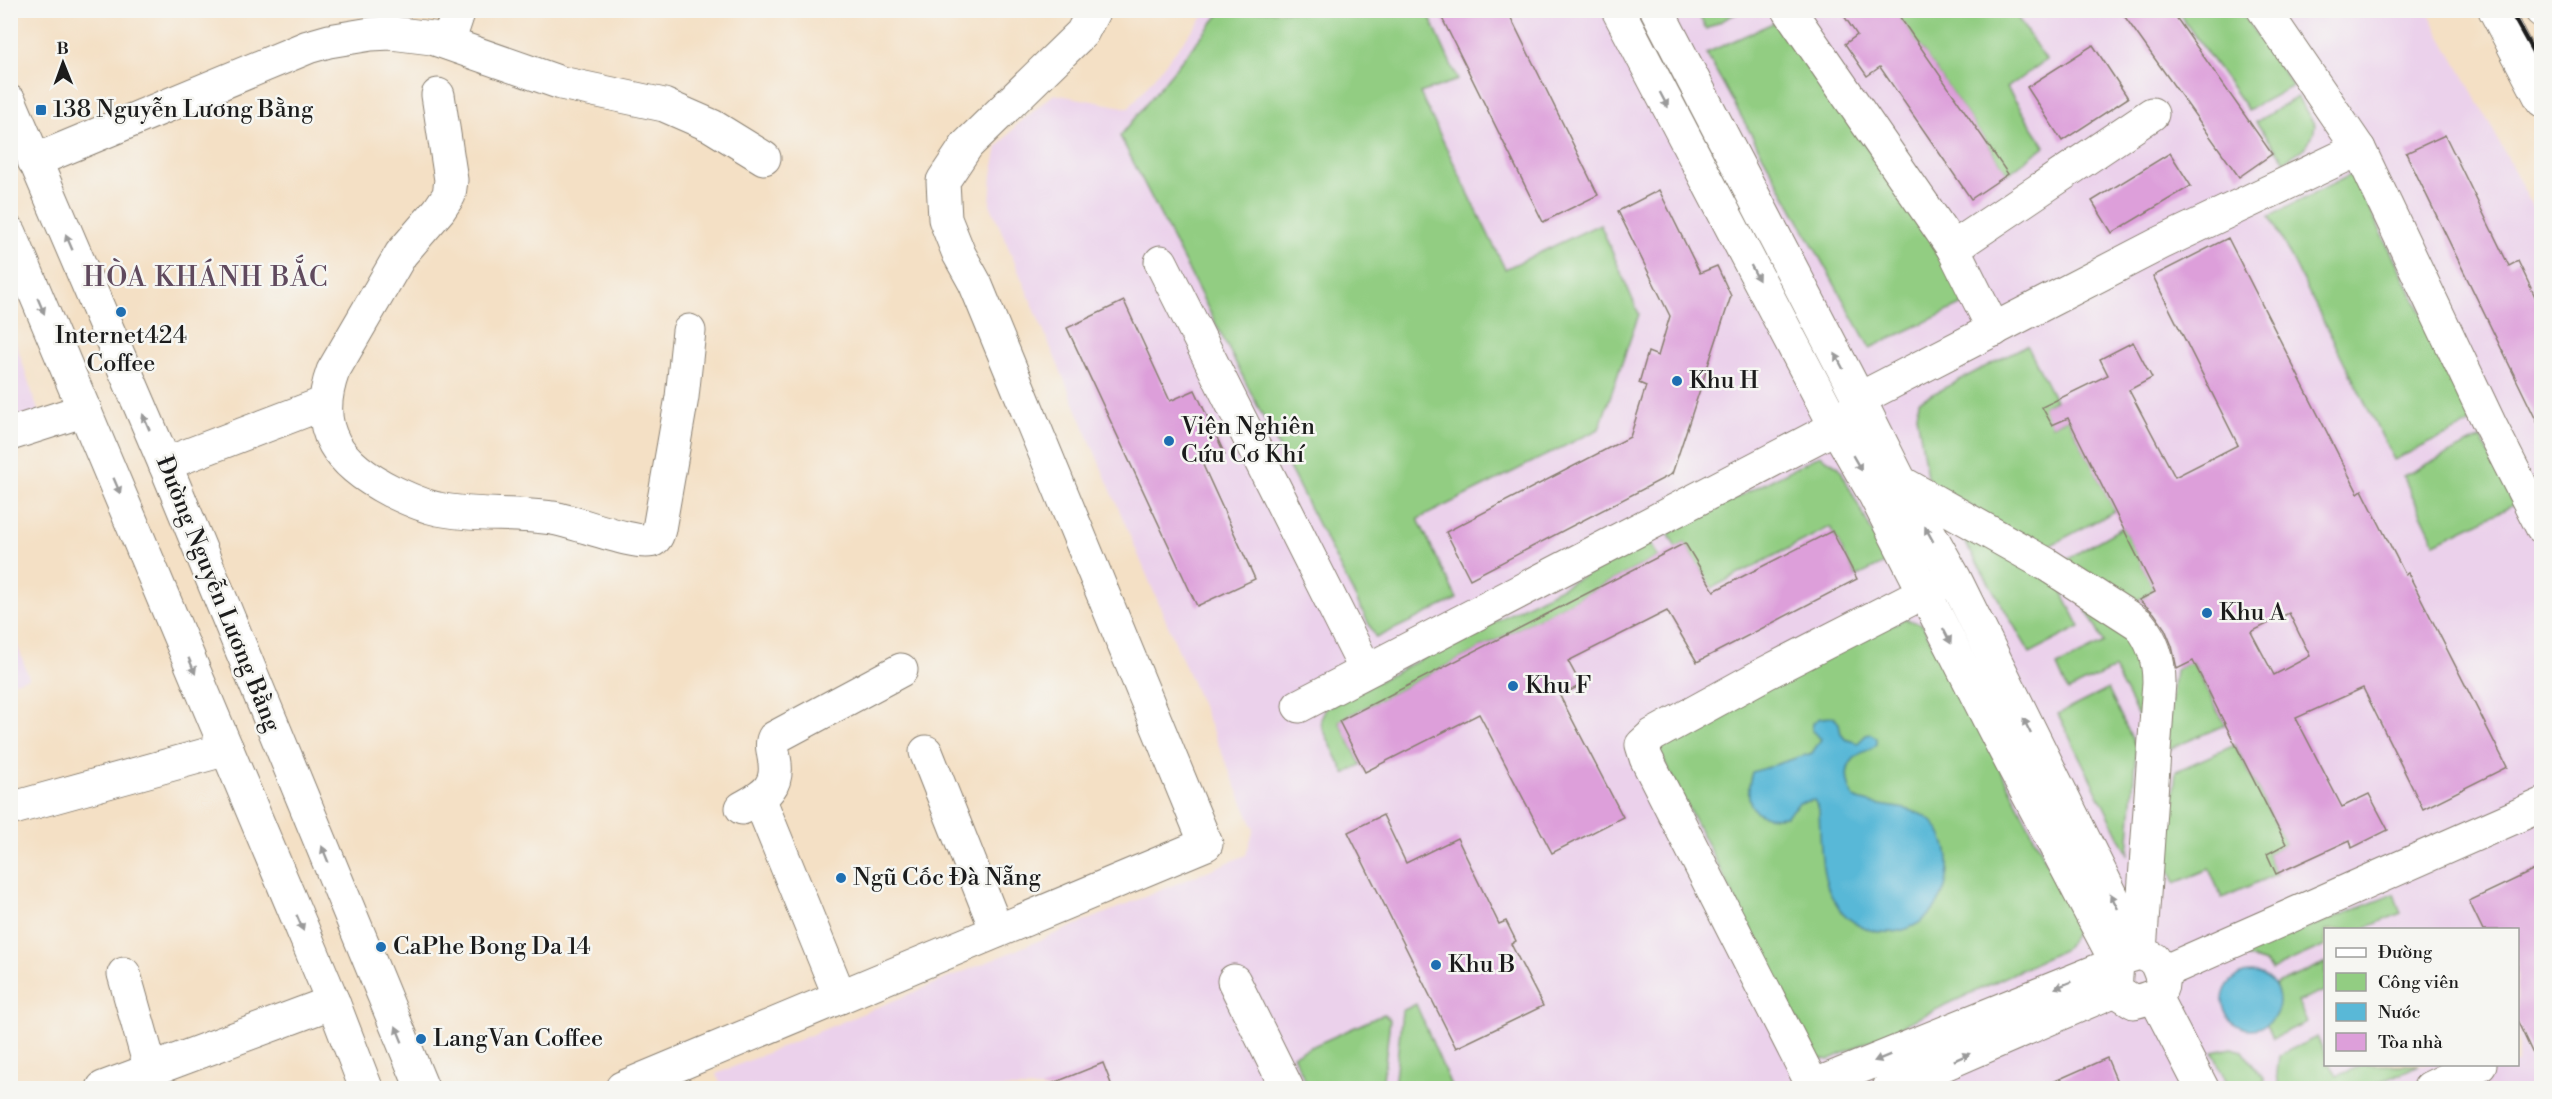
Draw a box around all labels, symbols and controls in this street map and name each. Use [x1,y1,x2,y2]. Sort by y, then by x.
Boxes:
north arrow [33,33,93,93]
text: B [57,39,69,59]
one-way arrow [1659,92,1669,109]
place label: 138 Nguyễn Lương Bằng [53,95,314,125]
marker: 138 Nguyễn Lương Bằng [34,103,48,117]
one-way arrow [64,233,74,251]
district label: HÒA KHÁNH BẮC [83,254,329,295]
one-way arrow [1750,264,1760,281]
one-way arrow [36,298,46,316]
marker: Internet424 Coffee [114,305,128,319]
place label: Internet424 Coffee [55,321,187,379]
one-way arrow [1834,352,1844,369]
place label: Khu H [1689,366,1759,396]
marker: Khu H [1670,374,1684,388]
one-way arrow [141,412,151,430]
place label: Viện Nghiên Cứu Cơ Khí [1180,412,1315,470]
marker: Viện Nghiên Cứu Cơ Khí [1162,434,1176,448]
street label: Đường Nguyễn Lương Bằng [149,452,287,737]
one-way arrow [1851,455,1862,471]
one-way arrow [113,477,122,495]
one-way arrow [1925,525,1935,542]
place label: Khu A [2219,598,2286,628]
marker: Khu A [2200,606,2214,620]
one-way arrow [1941,627,1951,645]
one-way arrow [188,657,197,675]
place label: Khu F [1525,671,1591,701]
marker: Khu F [1506,679,1520,693]
one-way arrow [2023,717,2033,735]
one-way arrow [320,845,329,863]
place label: Ngũ Cốc Đà Nẵng [853,863,1042,893]
marker: Ngũ Cốc Đà Nẵng [834,871,848,885]
one-way arrow [2109,892,2119,909]
one-way arrow [295,915,305,933]
legend [2324,928,2519,1066]
place label: CaPhe Bong Da 14 [393,932,591,962]
marker: CaPhe Bong Da 14 [374,940,388,954]
text: Đường [2378,941,2433,964]
place label: Khu B [1448,950,1515,980]
marker: Khu B [1429,958,1443,972]
text: Công viên [2378,971,2459,994]
one-way arrow [2054,981,2072,990]
text: Nước [2378,1001,2421,1024]
place label: LangVan Coffee [433,1024,603,1054]
one-way arrow [394,1025,404,1043]
text: Tòa nhà [2378,1031,2443,1054]
marker: LangVan Coffee [414,1032,428,1046]
one-way arrow [1953,1052,1970,1061]
one-way arrow [1873,1054,1891,1064]

